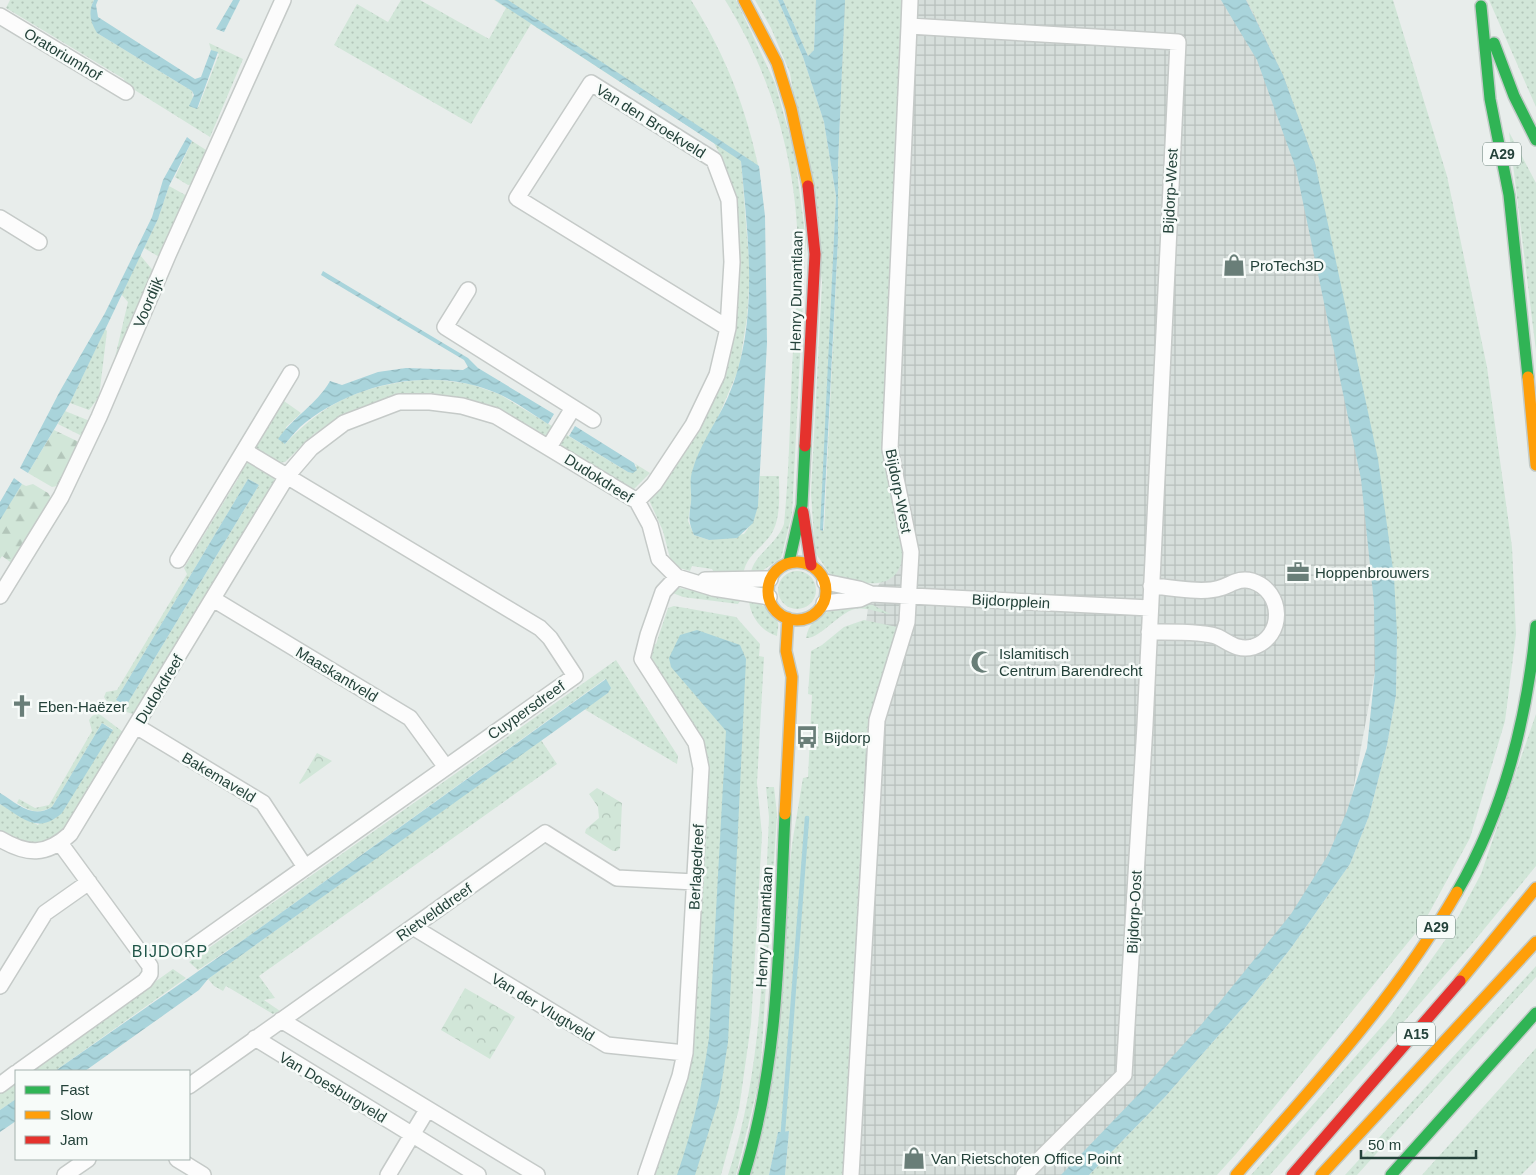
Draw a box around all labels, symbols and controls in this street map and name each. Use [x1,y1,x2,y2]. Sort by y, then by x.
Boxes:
street label: Oratoriumhof [21,24,106,84]
street label: Van den Broekveld [593,81,709,161]
road number: A29 [1483,142,1521,166]
street label: Bijdorp-West [1159,147,1181,234]
street label: Henry Dunantlaan [786,230,806,352]
shop icon: ProTech3D [1221,252,1247,278]
place label: ProTech3D [1250,257,1324,274]
street label: Voordijk [130,274,166,330]
street label: Bijdorp-West [882,447,916,535]
street label: Dudokdreef [562,450,637,506]
office icon: Hoppenbrouwers [1285,559,1311,585]
place label: Hoppenbrouwers [1315,564,1429,581]
street label: Bijdorpplein [971,590,1051,612]
street label: Maaskantveld [293,643,381,705]
place label: Islamitisch Centrum Barendrecht [999,645,1143,679]
mosque icon: Islamitisch Centrum Barendrecht [969,649,995,675]
street label: Dudokdreef [132,651,187,727]
street label: Cuypersdreef [484,677,568,743]
church icon: Eben-Haëzer [9,693,35,719]
place label: Eben-Haëzer [38,698,126,715]
bus stop icon: Bijdorp [794,724,820,750]
place label: Bijdorp [824,729,871,746]
street label: Bakemaveld [179,748,259,806]
street label: Berlagedreef [685,823,707,910]
street label: Henry Dunantlaan [752,866,776,988]
street label: Bijdorp-Oost [1123,869,1145,954]
street label: Rietvelddreef [393,879,476,944]
road number: A29 [1417,916,1455,939]
district label: BIJDORP [132,943,208,960]
street label: Van der Vlugtveld [488,970,598,1044]
road number: A15 [1397,1022,1435,1046]
street label: Van Doesburgveld [276,1048,390,1126]
legend [15,1070,190,1160]
text: Fast [60,1081,90,1098]
text: Slow [60,1106,93,1123]
scale bar [1361,1128,1476,1160]
text: Jam [60,1131,88,1148]
text: 50 m [1368,1136,1401,1153]
shop icon: Van Rietschoten Office Point [901,1145,927,1171]
place label: Van Rietschoten Office Point [931,1150,1122,1167]

